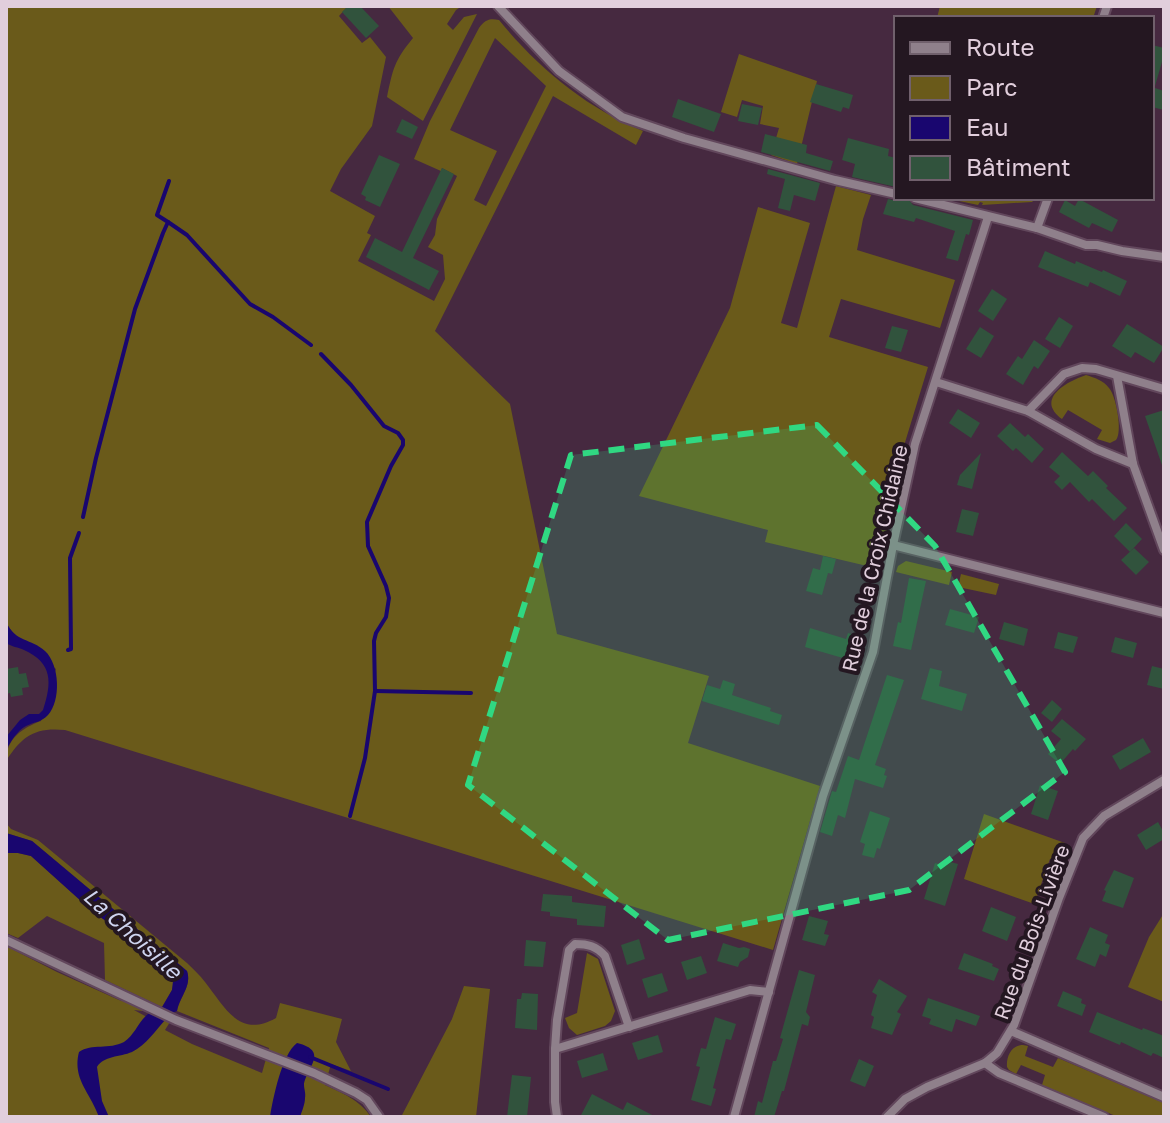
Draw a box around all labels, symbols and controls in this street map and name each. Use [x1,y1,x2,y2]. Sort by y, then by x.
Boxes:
legend [894,16,1154,200]
text: Route [966,32,1035,61]
text: Parc [966,72,1017,101]
text: Eau [966,112,1008,141]
text: Bâtiment [966,152,1071,181]
street label: Rue de la Croix Chidaine [836,442,912,674]
street label: Rue du Bois-Livière [988,841,1074,1023]
water label: La Choisille [78,882,189,985]

